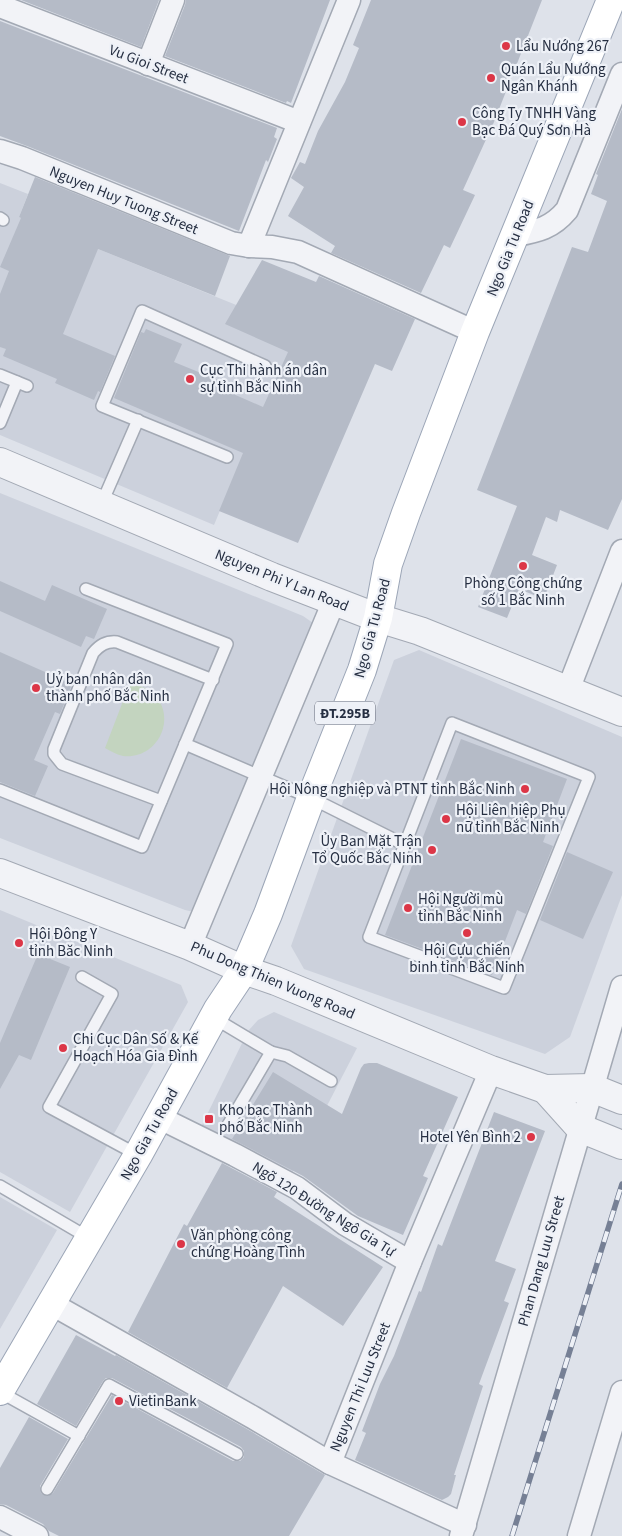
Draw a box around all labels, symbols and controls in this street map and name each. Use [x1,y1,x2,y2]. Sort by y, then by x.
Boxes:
place label: Lẩu Nướng 267 [516,36,609,57]
street label: Vu Gioi Street [106,40,192,89]
marker: Lẩu Nướng 267 [500,40,512,52]
place label: Quán Lẩu Nướng Ngân Khánh [501,59,606,97]
marker: Quán Lẩu Nướng Ngân Khánh [485,72,497,84]
place label: Công Ty TNHH Vàng Bạc Đá Quý Sơn Hà [472,103,596,141]
marker: Công Ty TNHH Vàng Bạc Đá Quý Sơn Hà [456,116,468,128]
street label: Nguyen Huy Tuong Street [46,161,201,240]
street label: Ngo Gia Tu Road [482,197,539,300]
place label: Cục Thi hành án dân sự tỉnh Bắc Ninh [200,360,327,398]
marker: Cục Thi hành án dân sự tỉnh Bắc Ninh [184,373,196,385]
street label: Nguyen Phi Y Lan Road [212,544,352,617]
marker: Phòng Công chứng số 1 Bắc Ninh [517,560,529,572]
place label: Phòng Công chứng số 1 Bắc Ninh [464,573,582,611]
street label: Ngo Gia Tu Road [349,576,396,680]
place label: Uỷ ban nhân dân thành phố Bắc Ninh [46,669,170,707]
marker: Uỷ ban nhân dân thành phố Bắc Ninh [30,682,42,694]
road number: ĐT.295B [315,701,375,724]
place label: Hội Nông nghiệp và PTNT tỉnh Bắc Ninh [269,779,515,800]
marker: Hội Nông nghiệp và PTNT tỉnh Bắc Ninh [519,783,531,795]
place label: Hội Liên hiệp Phụ nữ tỉnh Bắc Ninh [456,800,566,838]
marker: Hội Liên hiệp Phụ nữ tỉnh Bắc Ninh [440,813,452,825]
place label: Ủy Ban Mặt Trận Tổ Quốc Bắc Ninh [312,831,422,869]
marker: Ủy Ban Mặt Trận Tổ Quốc Bắc Ninh [426,844,438,856]
place label: Hội Người mù tỉnh Bắc Ninh [418,889,503,927]
marker: Hội Người mù tỉnh Bắc Ninh [402,902,414,914]
place label: Hội Đông Y tỉnh Băc Ninh [29,924,113,962]
marker: Hội Cựu chiến binh tỉnh Bắc Ninh [461,927,473,939]
street label: Phu Dong Thien Vuong Road [187,936,358,1025]
marker: Hội Đông Y tỉnh Băc Ninh [13,937,25,949]
place label: Hội Cựu chiến binh tỉnh Bắc Ninh [409,940,525,978]
place label: Chi Cục Dân Số & Kế Hoạch Hóa Gia Đình [73,1029,199,1067]
marker: Chi Cục Dân Số & Kế Hoạch Hóa Gia Đình [57,1042,69,1054]
street label: Ngo Gia Tu Road [115,1084,183,1184]
place label: Kho bạc Thành phố Bắc Ninh [219,1100,313,1138]
marker: Kho bạc Thành phố Bắc Ninh [203,1113,215,1125]
place label: Hotel Yên Bình 2 [420,1127,521,1148]
marker: Hotel Yên Bình 2 [525,1131,537,1143]
street label: Ngõ 120 Đường Ngô Gia Tự [248,1157,400,1263]
street label: Phan Dang Luu Street [513,1193,570,1329]
place label: Văn phòng công chứng Hoàng Tình [191,1225,305,1263]
marker: Văn phòng công chứng Hoàng Tình [175,1238,187,1250]
street label: Nguyen Thi Luu Street [325,1319,396,1455]
place label: VietinBank [129,1391,197,1412]
marker: VietinBank [113,1395,125,1407]

